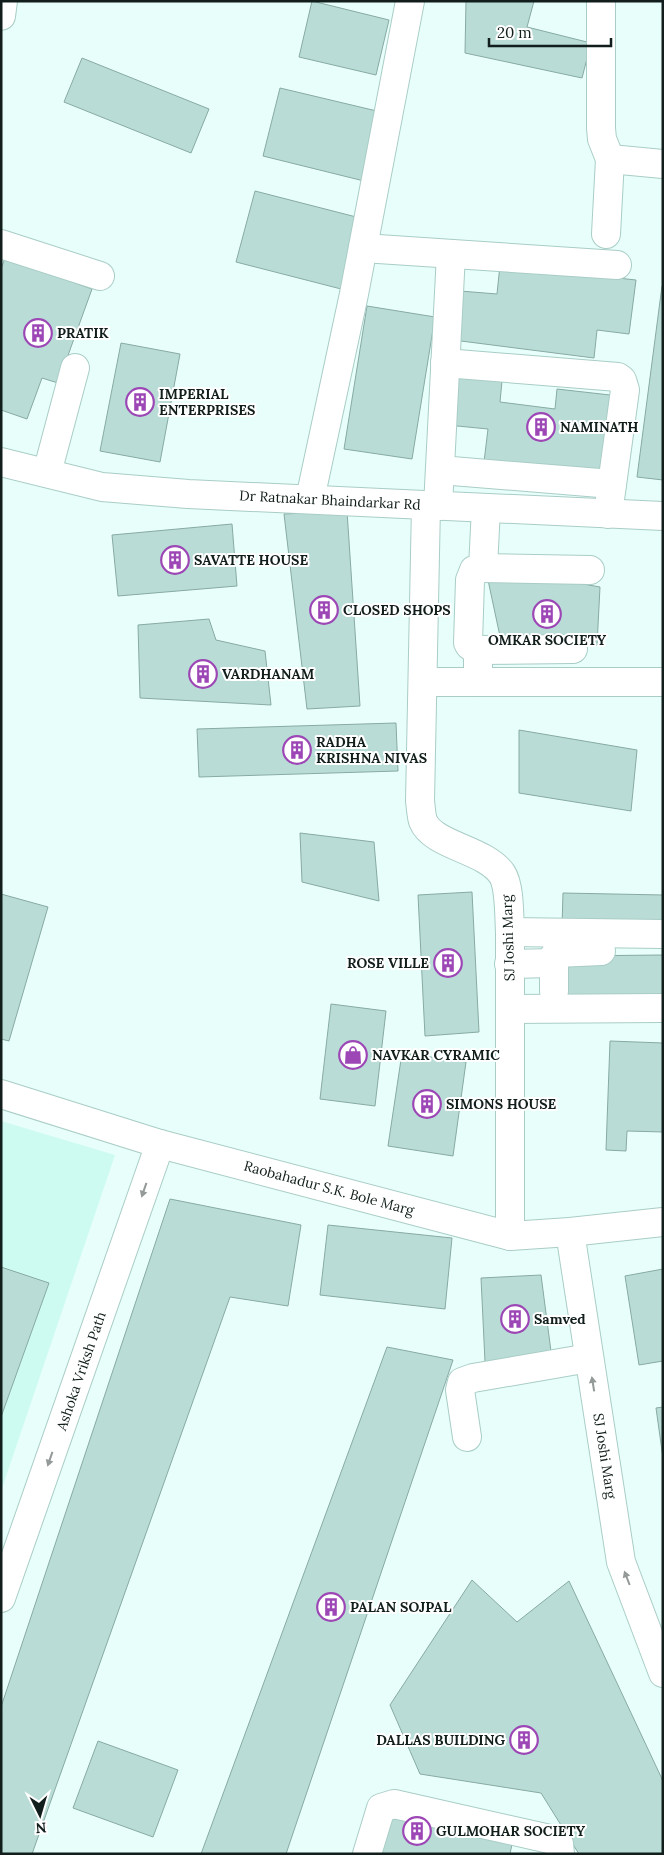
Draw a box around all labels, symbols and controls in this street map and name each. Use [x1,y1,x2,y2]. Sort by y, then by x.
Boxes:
scale bar [489,15,612,47]
text: 20 m [497,23,532,42]
building icon: PRATIK [23,318,53,348]
place label: PRATIK [57,324,109,342]
place label: IMPERIAL ENTERPRISES [159,385,255,419]
building icon: IMPERIAL ENTERPRISES [125,387,155,417]
building icon: NAMINATH [526,412,556,442]
place label: NAMINATH [560,418,639,436]
street label: Dr Ratnakar Bhaindarkar Rd [239,486,421,514]
building icon: SAVATTE HOUSE [160,545,190,575]
place label: SAVATTE HOUSE [194,551,308,569]
building icon: CLOSED SHOPS [309,595,339,625]
building icon: OMKAR SOCIETY [532,599,562,629]
place label: CLOSED SHOPS [343,601,451,619]
place label: OMKAR SOCIETY [488,631,607,649]
building icon: VARDHANAM [188,659,218,689]
place label: VARDHANAM [222,665,315,683]
place label: RADHA KRISHNA NIVAS [316,733,427,767]
building icon: RADHA KRISHNA NIVAS [282,735,312,765]
street label: SJ Joshi Marg [497,894,519,982]
building icon: ROSE VILLE [433,948,463,978]
place label: ROSE VILLE [347,954,429,972]
shop icon: NAVKAR CYRAMIC [338,1040,368,1070]
place label: NAVKAR CYRAMIC [372,1046,500,1064]
building icon: SIMONS HOUSE [412,1089,442,1119]
place label: SIMONS HOUSE [446,1095,557,1113]
street label: Raobahadur S.K. Bole Marg [242,1157,416,1219]
one-way arrow [140,1183,148,1198]
building icon: Samved [500,1304,530,1334]
street label: Ashoka Vriksh Path [52,1309,110,1434]
place label: Samved [534,1310,586,1328]
one-way arrow [589,1376,597,1392]
street label: SJ Joshi Marg [589,1412,621,1500]
one-way arrow [46,1451,53,1466]
one-way arrow [623,1571,631,1585]
building icon: PALAN SOJPAL [316,1592,346,1622]
place label: PALAN SOJPAL [350,1598,452,1616]
building icon: DALLAS BUILDING [509,1725,539,1755]
place label: DALLAS BUILDING [376,1731,505,1749]
north arrow [15,1790,65,1840]
building icon: GULMOHAR SOCIETY [402,1816,432,1846]
text: N [35,1819,47,1837]
place label: GULMOHAR SOCIETY [436,1822,586,1840]

